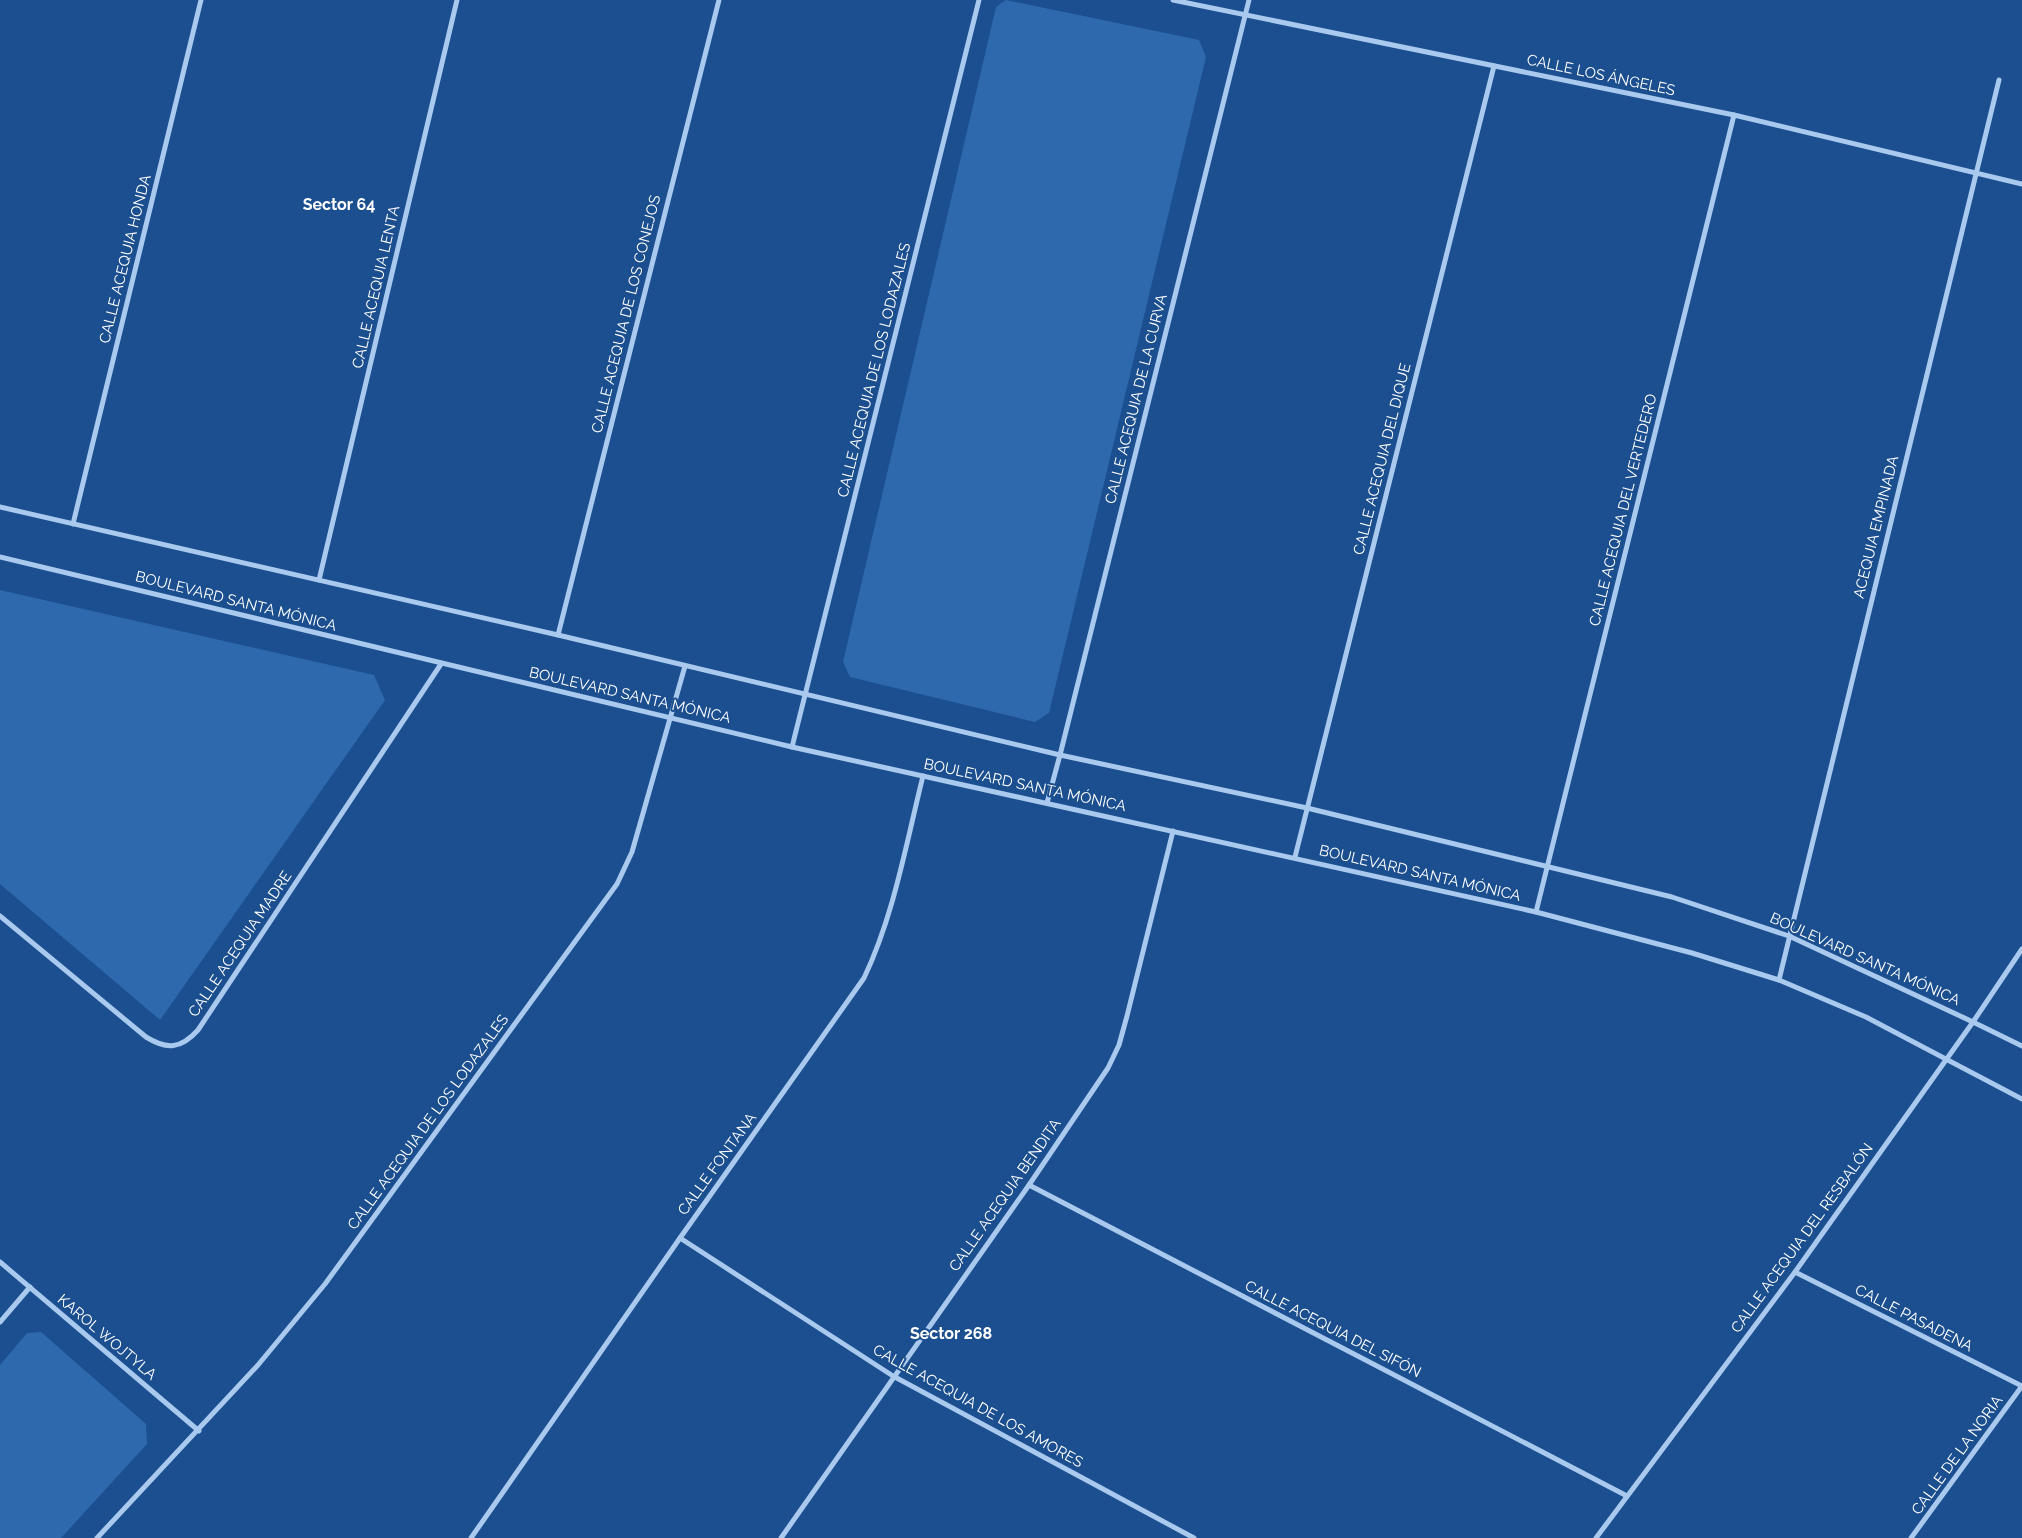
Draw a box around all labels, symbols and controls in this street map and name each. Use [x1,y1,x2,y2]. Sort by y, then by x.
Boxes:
street label: CALLE LOS ÁNGELES [1525,50,1677,100]
street label: CALLE ACEQUIA HONDA [95,173,155,345]
street label: CALLE ACEQUIA DE LOS CONEJOS [588,193,664,435]
district label: Sector 64 [303,195,375,214]
street label: CALLE ACEQUIA LENTA [348,204,404,370]
street label: CALLE ACEQUIA DE LOS LODAZALES [834,241,914,499]
street label: CALLE ACEQUIA DE LA CURVA [1101,292,1171,506]
street label: CALLE ACEQUIA DEL DIQUE [1349,361,1415,557]
street label: CALLE ACEQUIA DEL VERTEDERO [1585,392,1661,628]
street label: ACEQUIA EMPINADA [1850,454,1902,600]
street label: BOULEVARD SANTA MÓNICA [134,567,338,635]
street label: BOULEVARD SANTA MÓNICA [527,663,733,727]
street label: BOULEVARD SANTA MÓNICA [922,755,1128,815]
street label: BOULEVARD SANTA MÓNICA [1317,841,1523,905]
street label: CALLE ACEQUIA MADRE [184,868,296,1020]
street label: BOULEVARD SANTA MÓNICA [1767,909,1963,1009]
street label: CALLE ACEQUIA DE LOS LODAZALES [344,1011,512,1233]
street label: CALLE FONTANA [674,1109,760,1219]
street label: CALLE ACEQUIA BENDITA [945,1115,1065,1275]
street label: CALLE ACEQUIA DEL RESBALÓN [1727,1140,1877,1336]
street label: CALLE ACEQUIA DEL SIFÓN [1242,1277,1424,1381]
street label: CALLE PASADENA [1852,1280,1976,1356]
street label: KAROL WOJTYLA [54,1290,160,1384]
district label: Sector 268 [910,1324,992,1343]
street label: CALLE ACEQUIA DE LOS AMORES [870,1341,1086,1471]
street label: CALLE DE LA NORIA [1908,1392,2006,1518]

